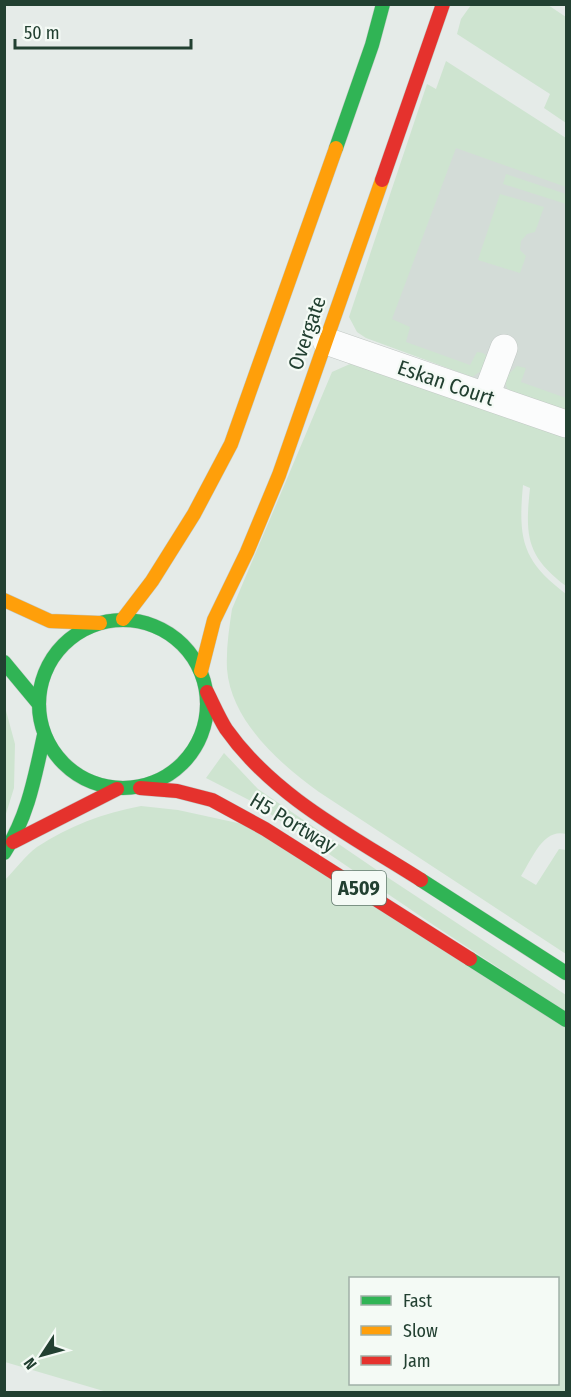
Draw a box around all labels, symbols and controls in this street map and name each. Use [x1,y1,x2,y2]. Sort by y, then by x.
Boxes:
scale bar [15,12,190,50]
text: 50 m [24,22,60,44]
street label: Overgate [282,293,332,373]
street label: Eskan Court [394,354,498,412]
street label: H5 Portway [245,787,341,859]
road number: A509 [332,871,386,905]
legend [349,1277,559,1385]
text: Fast [403,1290,432,1312]
text: Slow [403,1320,438,1342]
north arrow [12,1325,72,1385]
text: Jam [403,1350,431,1372]
text: N [20,1354,41,1373]

